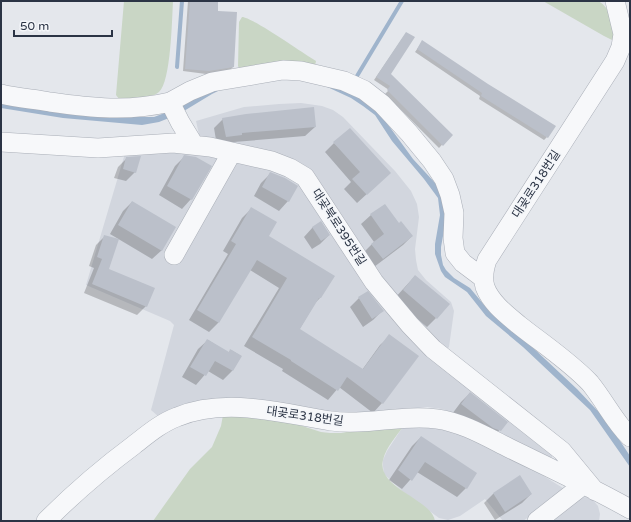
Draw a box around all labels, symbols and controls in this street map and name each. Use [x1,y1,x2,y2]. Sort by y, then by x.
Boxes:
scale bar [14,12,112,38]
text: 50 m [20,19,49,33]
street label: 대곶로318번길 [509,148,563,220]
street label: 대곶북로395번길 [309,186,369,268]
street label: 대곶로318번길 [265,404,345,428]

